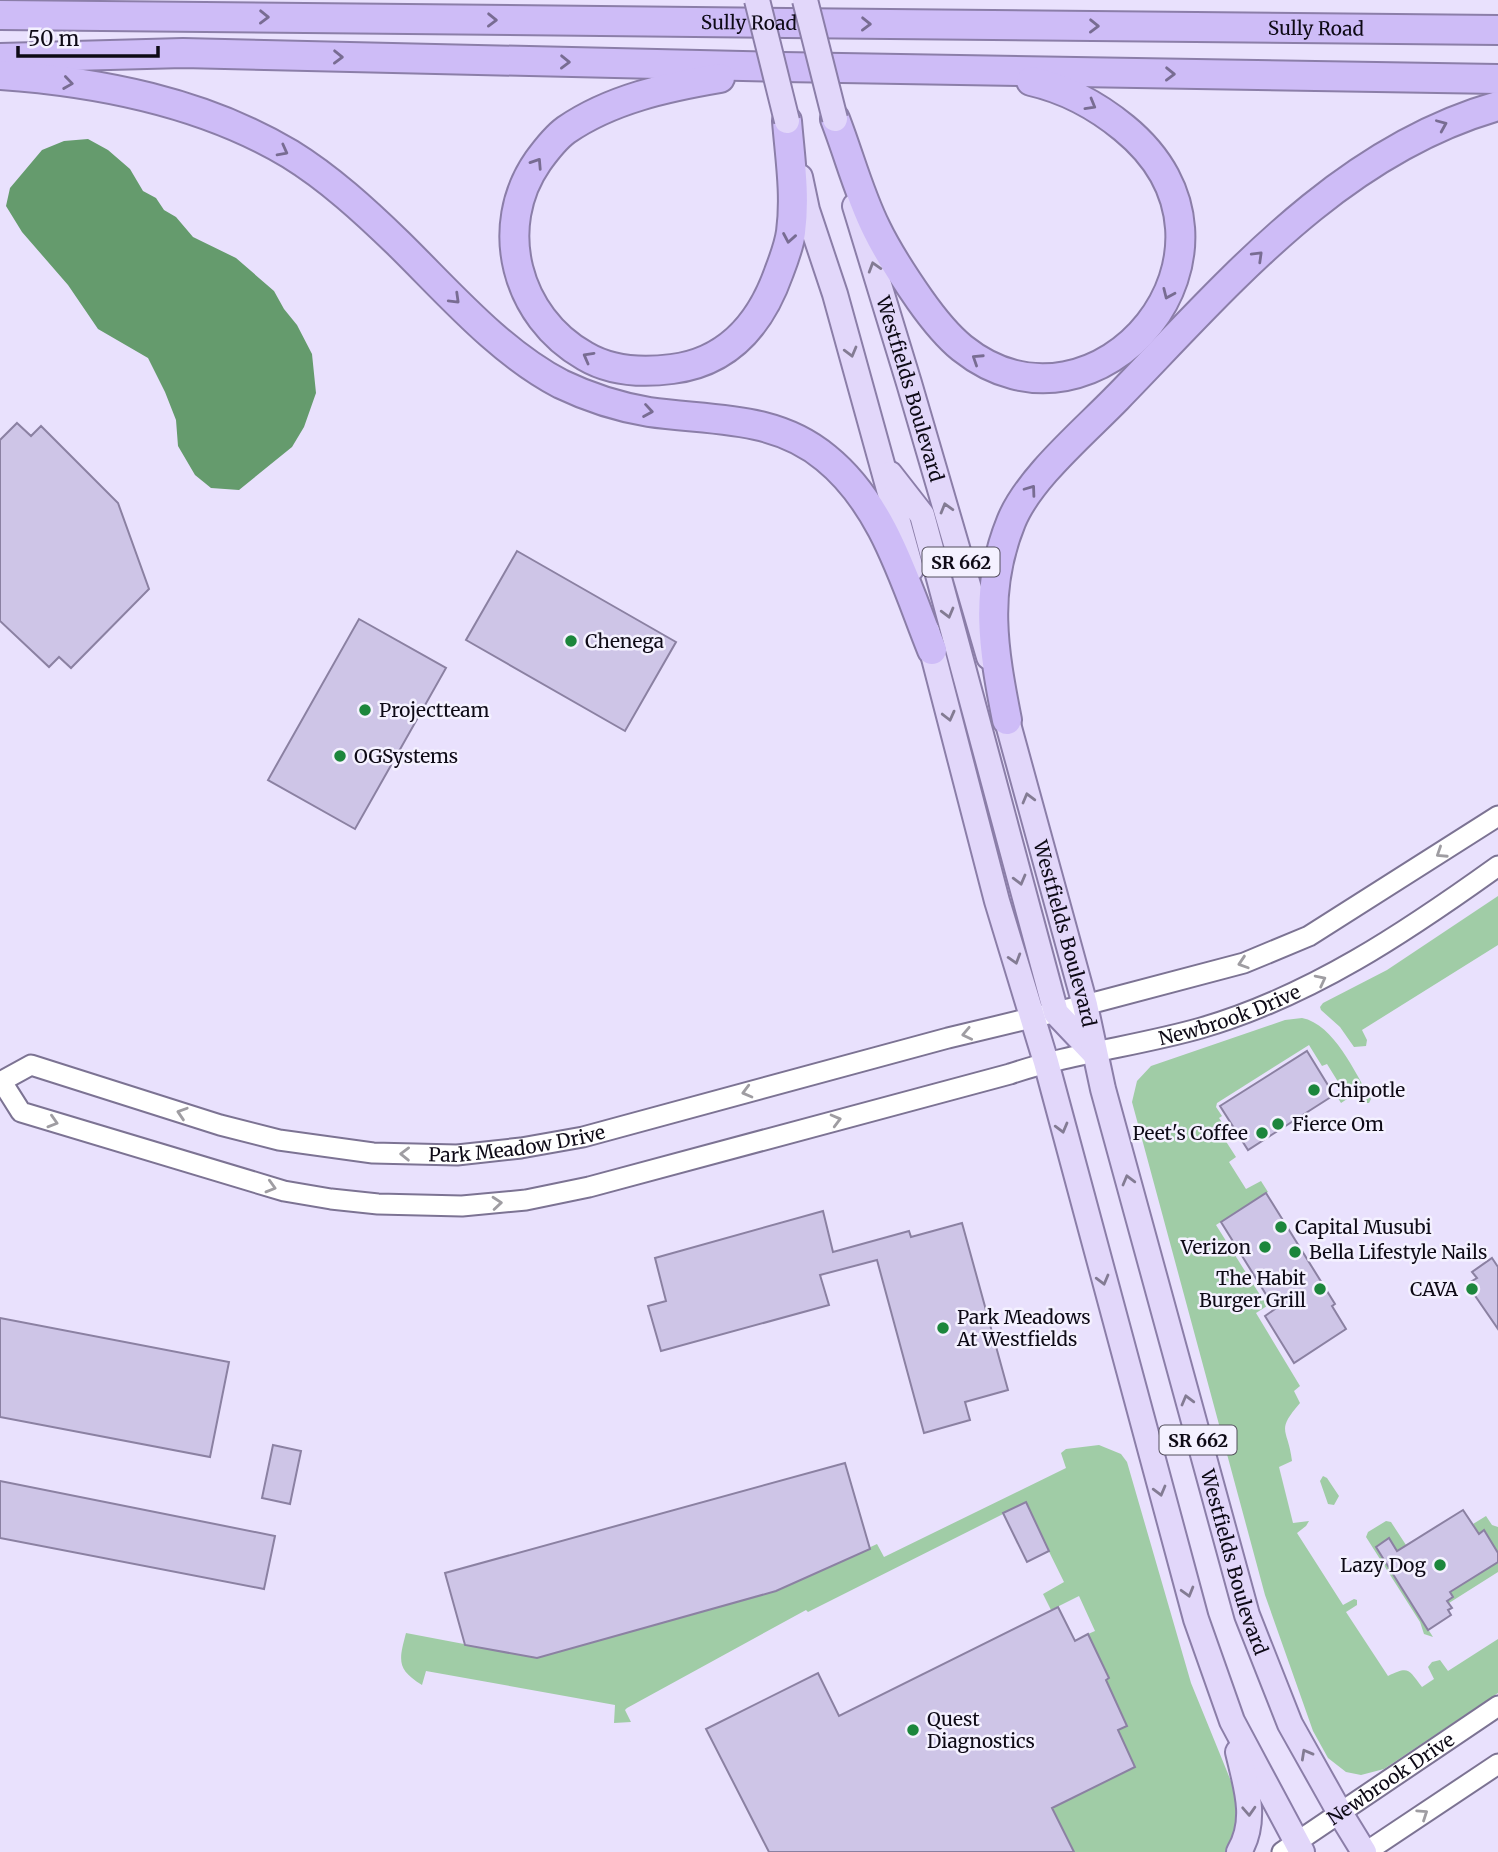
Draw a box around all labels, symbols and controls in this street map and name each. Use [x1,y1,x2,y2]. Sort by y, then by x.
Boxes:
one-way arrow [259,10,270,25]
street label: Sully Road [701,10,797,35]
one-way arrow [487,12,497,28]
scale bar [18,14,158,58]
one-way arrow [861,16,872,32]
street label: Sully Road [1268,16,1364,41]
one-way arrow [1089,18,1099,34]
text: 50 m [28,25,79,52]
one-way arrow [333,49,343,65]
one-way arrow [560,55,571,70]
one-way arrow [1165,66,1176,81]
one-way arrow [62,75,74,90]
one-way arrow [1084,97,1096,110]
one-way arrow [1435,119,1447,133]
one-way arrow [276,143,288,156]
one-way arrow [528,158,541,171]
one-way arrow [782,232,797,244]
one-way arrow [1250,252,1263,265]
one-way arrow [867,261,882,273]
one-way arrow [1162,287,1176,299]
one-way arrow [447,290,460,303]
street label: Westfields Boulevard [871,292,949,484]
one-way arrow [843,346,857,358]
one-way arrow [583,352,595,365]
one-way arrow [972,354,985,367]
one-way arrow [642,403,654,418]
one-way arrow [1023,485,1036,498]
one-way arrow [939,503,954,515]
road number: SR 662 [922,548,1000,576]
one-way arrow [940,607,955,619]
place label: Chenega [585,629,664,653]
marker: Chenega [563,633,579,649]
place label: Projectteam [379,698,489,722]
marker: Projectteam [357,702,373,718]
one-way arrow [941,710,955,722]
place label: OGSystems [354,744,458,768]
marker: OGSystems [332,748,348,764]
one-way arrow [1022,792,1036,804]
street label: Westfields Boulevard [1028,837,1101,1029]
one-way arrow [1435,844,1448,857]
one-way arrow [1012,874,1026,886]
one-way arrow [1006,953,1021,965]
one-way arrow [1237,955,1249,969]
one-way arrow [1314,974,1326,988]
street label: Newbrook Drive [1156,979,1304,1050]
one-way arrow [961,1025,973,1040]
place label: Chipotle [1328,1078,1405,1102]
marker: Chipotle [1306,1082,1322,1098]
one-way arrow [742,1084,754,1099]
one-way arrow [176,1107,189,1121]
place label: Fierce Om [1292,1112,1384,1136]
one-way arrow [47,1113,59,1128]
one-way arrow [830,1114,842,1128]
marker: Fierce Om [1270,1116,1286,1132]
street label: Park Meadow Drive [428,1120,608,1167]
place label: Peet's Coffee [1133,1121,1248,1145]
one-way arrow [1054,1122,1069,1134]
marker: Peet's Coffee [1254,1125,1270,1141]
one-way arrow [399,1146,409,1162]
one-way arrow [1121,1175,1136,1187]
one-way arrow [264,1179,276,1194]
one-way arrow [491,1195,502,1210]
place label: Capital Musubi [1295,1215,1432,1239]
marker: Capital Musubi [1273,1219,1289,1235]
place label: Verizon [1180,1235,1251,1259]
marker: Verizon [1257,1239,1273,1255]
place label: Bella Lifestyle Nails [1309,1240,1487,1264]
marker: Bella Lifestyle Nails [1287,1244,1303,1260]
place label: The Habit Burger Grill [1199,1266,1307,1312]
one-way arrow [1095,1274,1109,1286]
place label: CAVA [1410,1277,1459,1301]
marker: The Habit Burger Grill [1312,1281,1328,1297]
marker: CAVA [1464,1281,1480,1297]
place label: Park Meadows At Westfields [956,1305,1091,1351]
marker: Park Meadows At Westfields [935,1320,951,1336]
one-way arrow [1181,1394,1195,1406]
road number: SR 662 [1160,1426,1236,1455]
street label: Westfields Boulevard [1195,1466,1273,1658]
one-way arrow [1152,1485,1166,1497]
place label: Lazy Dog [1340,1553,1426,1577]
marker: Lazy Dog [1432,1557,1448,1573]
one-way arrow [1180,1586,1195,1598]
place label: Quest Diagnostics [927,1707,1035,1753]
marker: Quest Diagnostics [905,1722,921,1738]
street label: Newbrook Drive [1322,1727,1459,1830]
one-way arrow [1301,1749,1314,1761]
one-way arrow [1241,1806,1256,1817]
one-way arrow [1415,1810,1428,1822]

